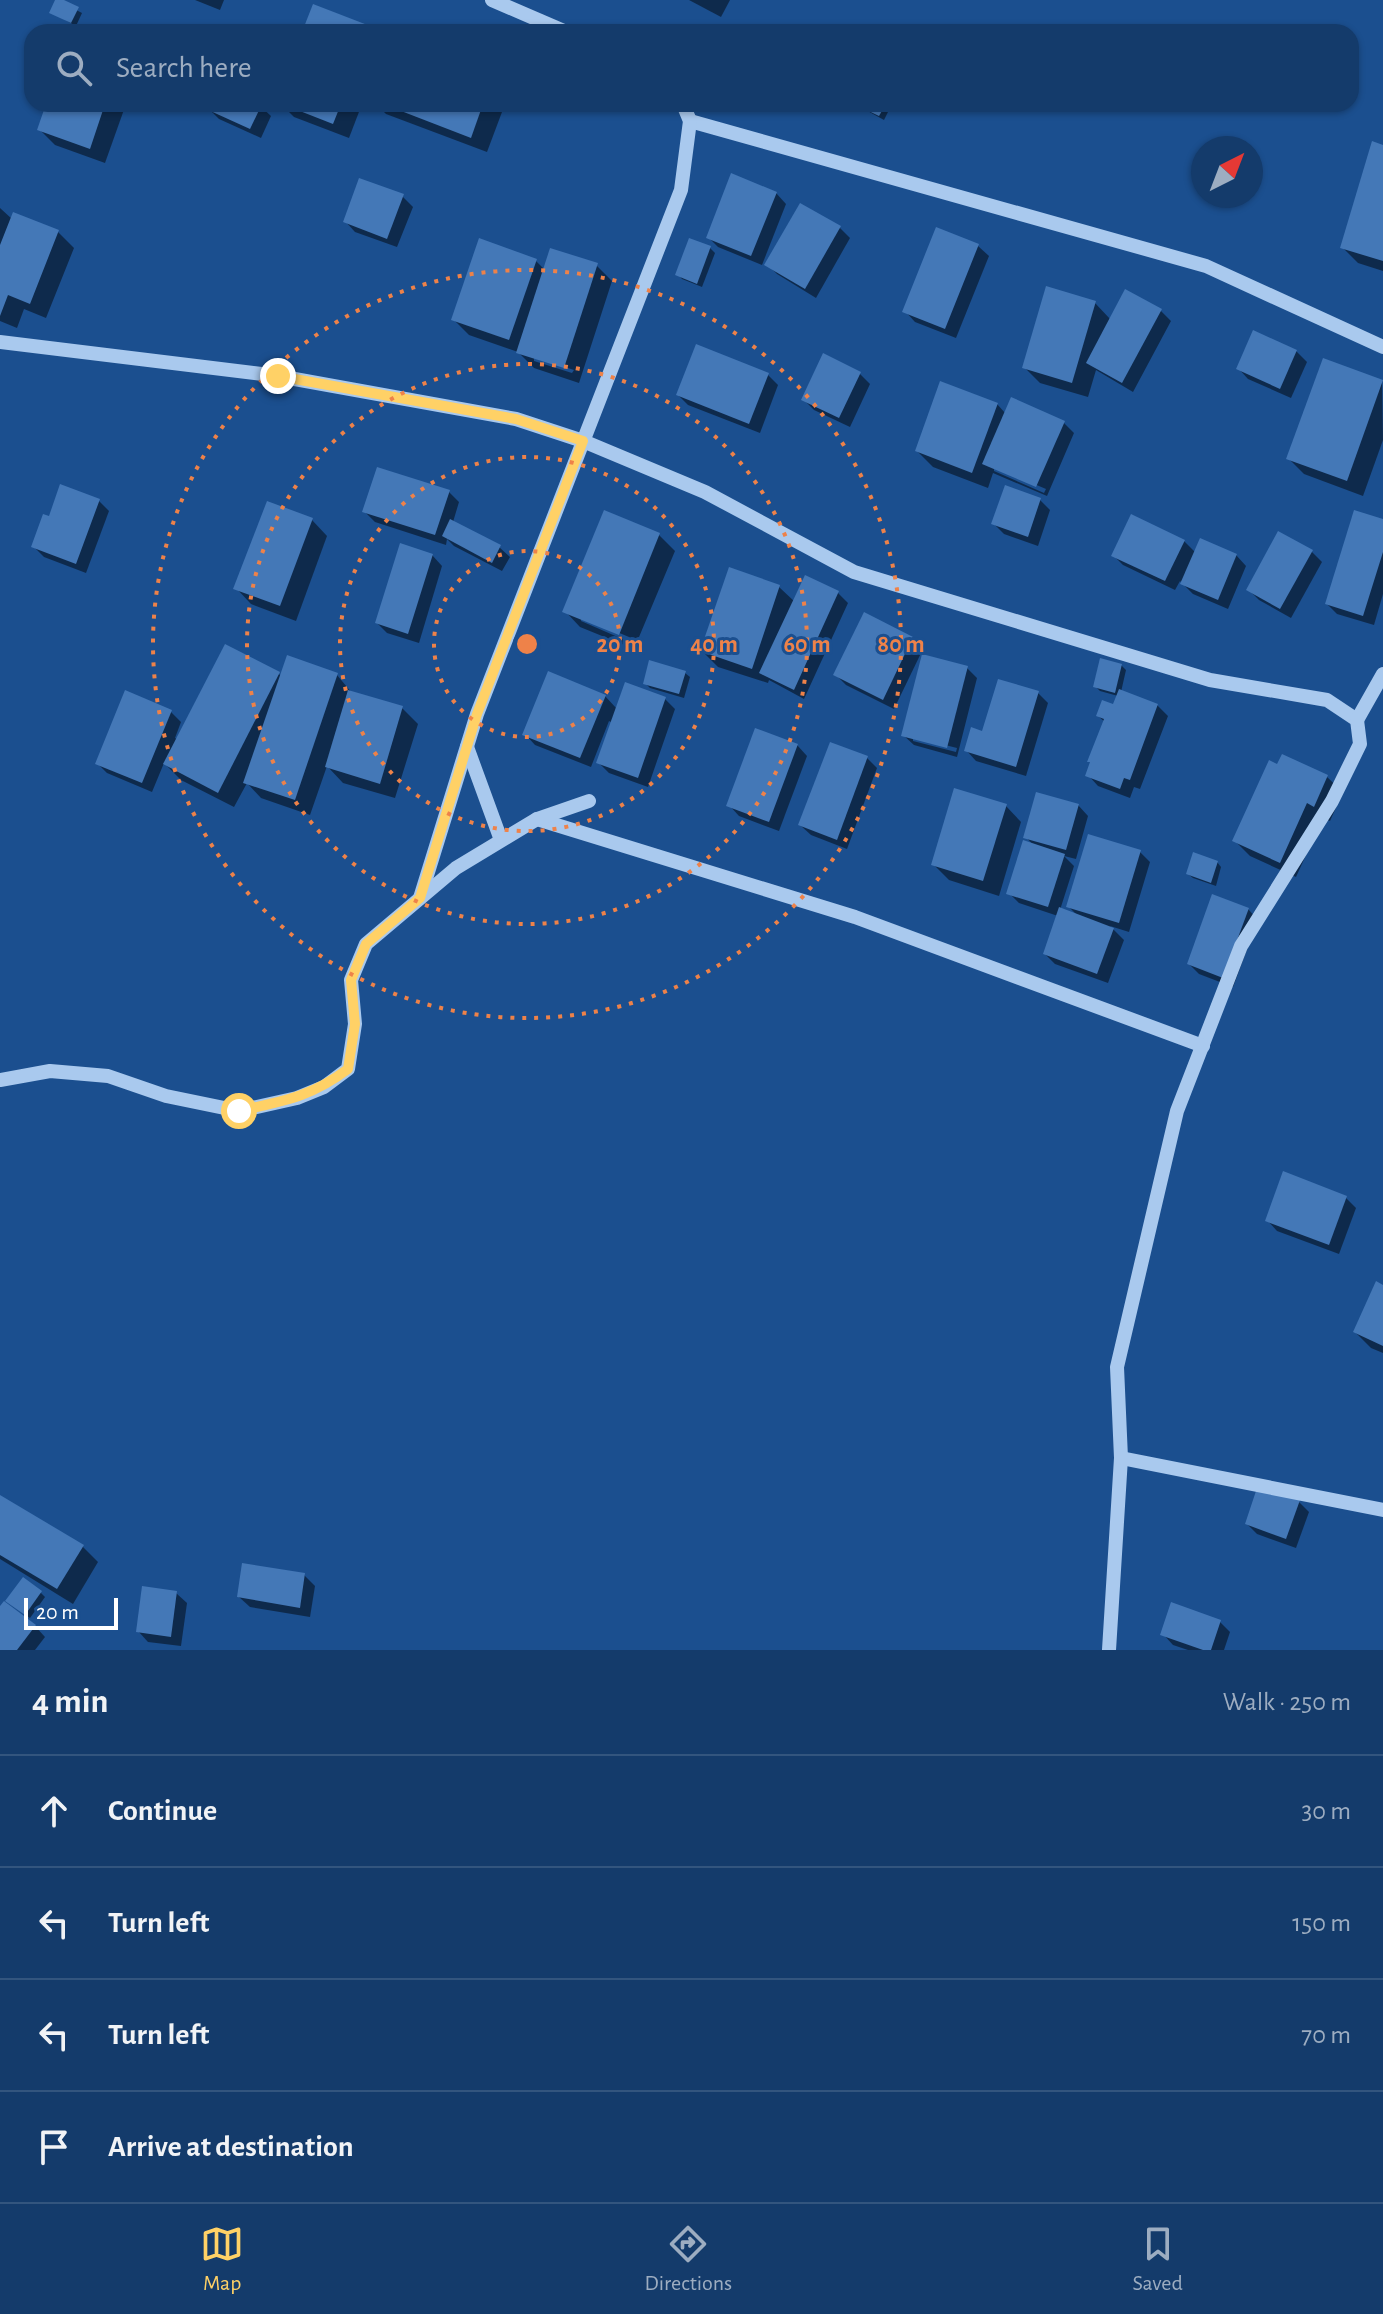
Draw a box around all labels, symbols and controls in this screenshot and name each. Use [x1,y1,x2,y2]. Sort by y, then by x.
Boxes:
search box [24,24,1359,112]
icon: search [52,46,96,90]
text: Search here [116,53,252,83]
north arrow [1191,136,1263,208]
route end [260,358,296,394]
centre of rings [513,630,541,658]
text: 20 m [597,633,643,657]
text: 40 m [690,633,738,657]
text: 60 m [783,633,831,657]
text: 80 m [877,633,925,657]
route start [221,1093,257,1129]
scale bar [24,1594,118,1630]
text: 20 m [36,1601,79,1623]
text: 4 min [32,1685,109,1719]
text: Walk · 250 m [1223,1689,1351,1715]
icon: ahead [32,1789,76,1833]
text: Continue [108,1796,217,1826]
text: 30 m [1301,1798,1351,1824]
icon: left [32,1901,76,1945]
text: Turn left [108,1908,209,1938]
text: 150 m [1292,1910,1351,1936]
icon: left [32,2013,76,2057]
text: Turn left [108,2020,209,2050]
text: 70 m [1301,2022,1351,2048]
icon: arrive [32,2125,76,2169]
text: Arrive at destination [108,2132,354,2162]
tab: Map [200,2222,244,2296]
tab: Directions [644,2222,732,2296]
tab: Saved [1132,2222,1183,2296]

